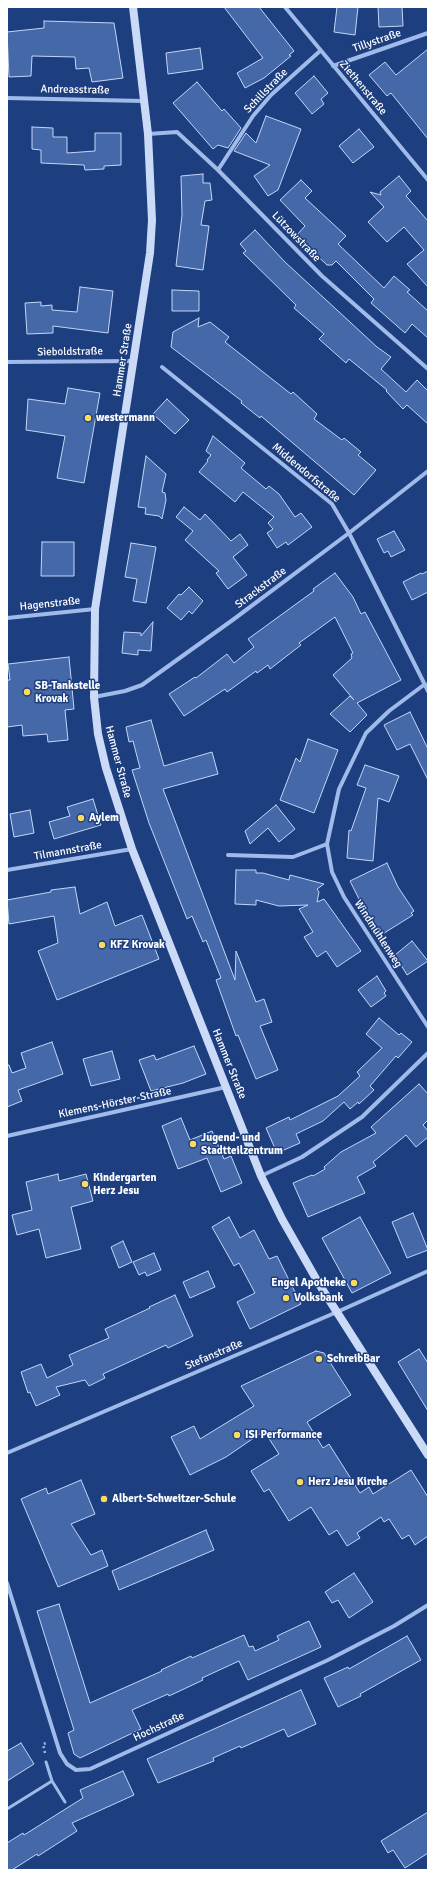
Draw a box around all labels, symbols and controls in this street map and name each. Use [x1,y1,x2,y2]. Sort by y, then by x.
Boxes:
street label: Tillystraße [351,27,403,55]
street label: Ziethenstraße [337,58,389,118]
street label: Schillstraße [241,66,291,116]
street label: Andreasstraße [40,83,110,97]
street label: Lützowstraße [269,209,323,265]
street label: Hammer Straße [111,322,135,398]
street label: Sieboldstraße [37,345,103,359]
place label: westermann [96,411,155,425]
marker: westermann [83,413,93,423]
street label: Middendorfstraße [269,441,343,505]
street label: Strackstraße [233,564,289,612]
street label: Hagenstraße [19,594,81,614]
place label: SB-Tankstelle Krovak [35,679,100,705]
marker: SB-Tankstelle Krovak [22,687,32,697]
street label: Hammer Straße [102,724,134,800]
place label: Aylem [89,811,119,825]
marker: Aylem [76,813,86,823]
street label: Tilmannstraße [33,839,103,863]
street label: Windmühlenweg [351,897,405,971]
place label: KFZ Krovak [110,938,165,952]
marker: KFZ Krovak [97,940,107,950]
street label: Hammer Straße [209,1027,249,1101]
street label: Klemens-Hörster-Straße [57,1085,173,1121]
place label: Jugend- und Stadtteilzentrum [201,1131,283,1157]
marker: Jugend- und Stadtteilzentrum [188,1139,198,1149]
place label: Kindergarten Herz Jesu [93,1171,157,1197]
marker: Kindergarten Herz Jesu [80,1179,90,1189]
place label: Engel Apotheke [271,1276,346,1290]
marker: Engel Apotheke [349,1278,359,1288]
place label: Volksbank [294,1291,343,1305]
marker: Volksbank [281,1293,291,1303]
street label: Stefanstraße [183,1337,245,1373]
place label: SchreibBar [327,1352,380,1366]
marker: SchreibBar [314,1354,324,1364]
place label: ISI Performance [245,1428,322,1442]
marker: ISI Performance [232,1430,242,1440]
place label: Herz Jesu Kirche [308,1475,388,1489]
marker: Herz Jesu Kirche [295,1477,305,1487]
place label: Albert-Schweitzer-Schule [112,1492,236,1506]
marker: Albert-Schweitzer-Schule [99,1494,109,1504]
street label: Hochstraße [131,1709,187,1745]

